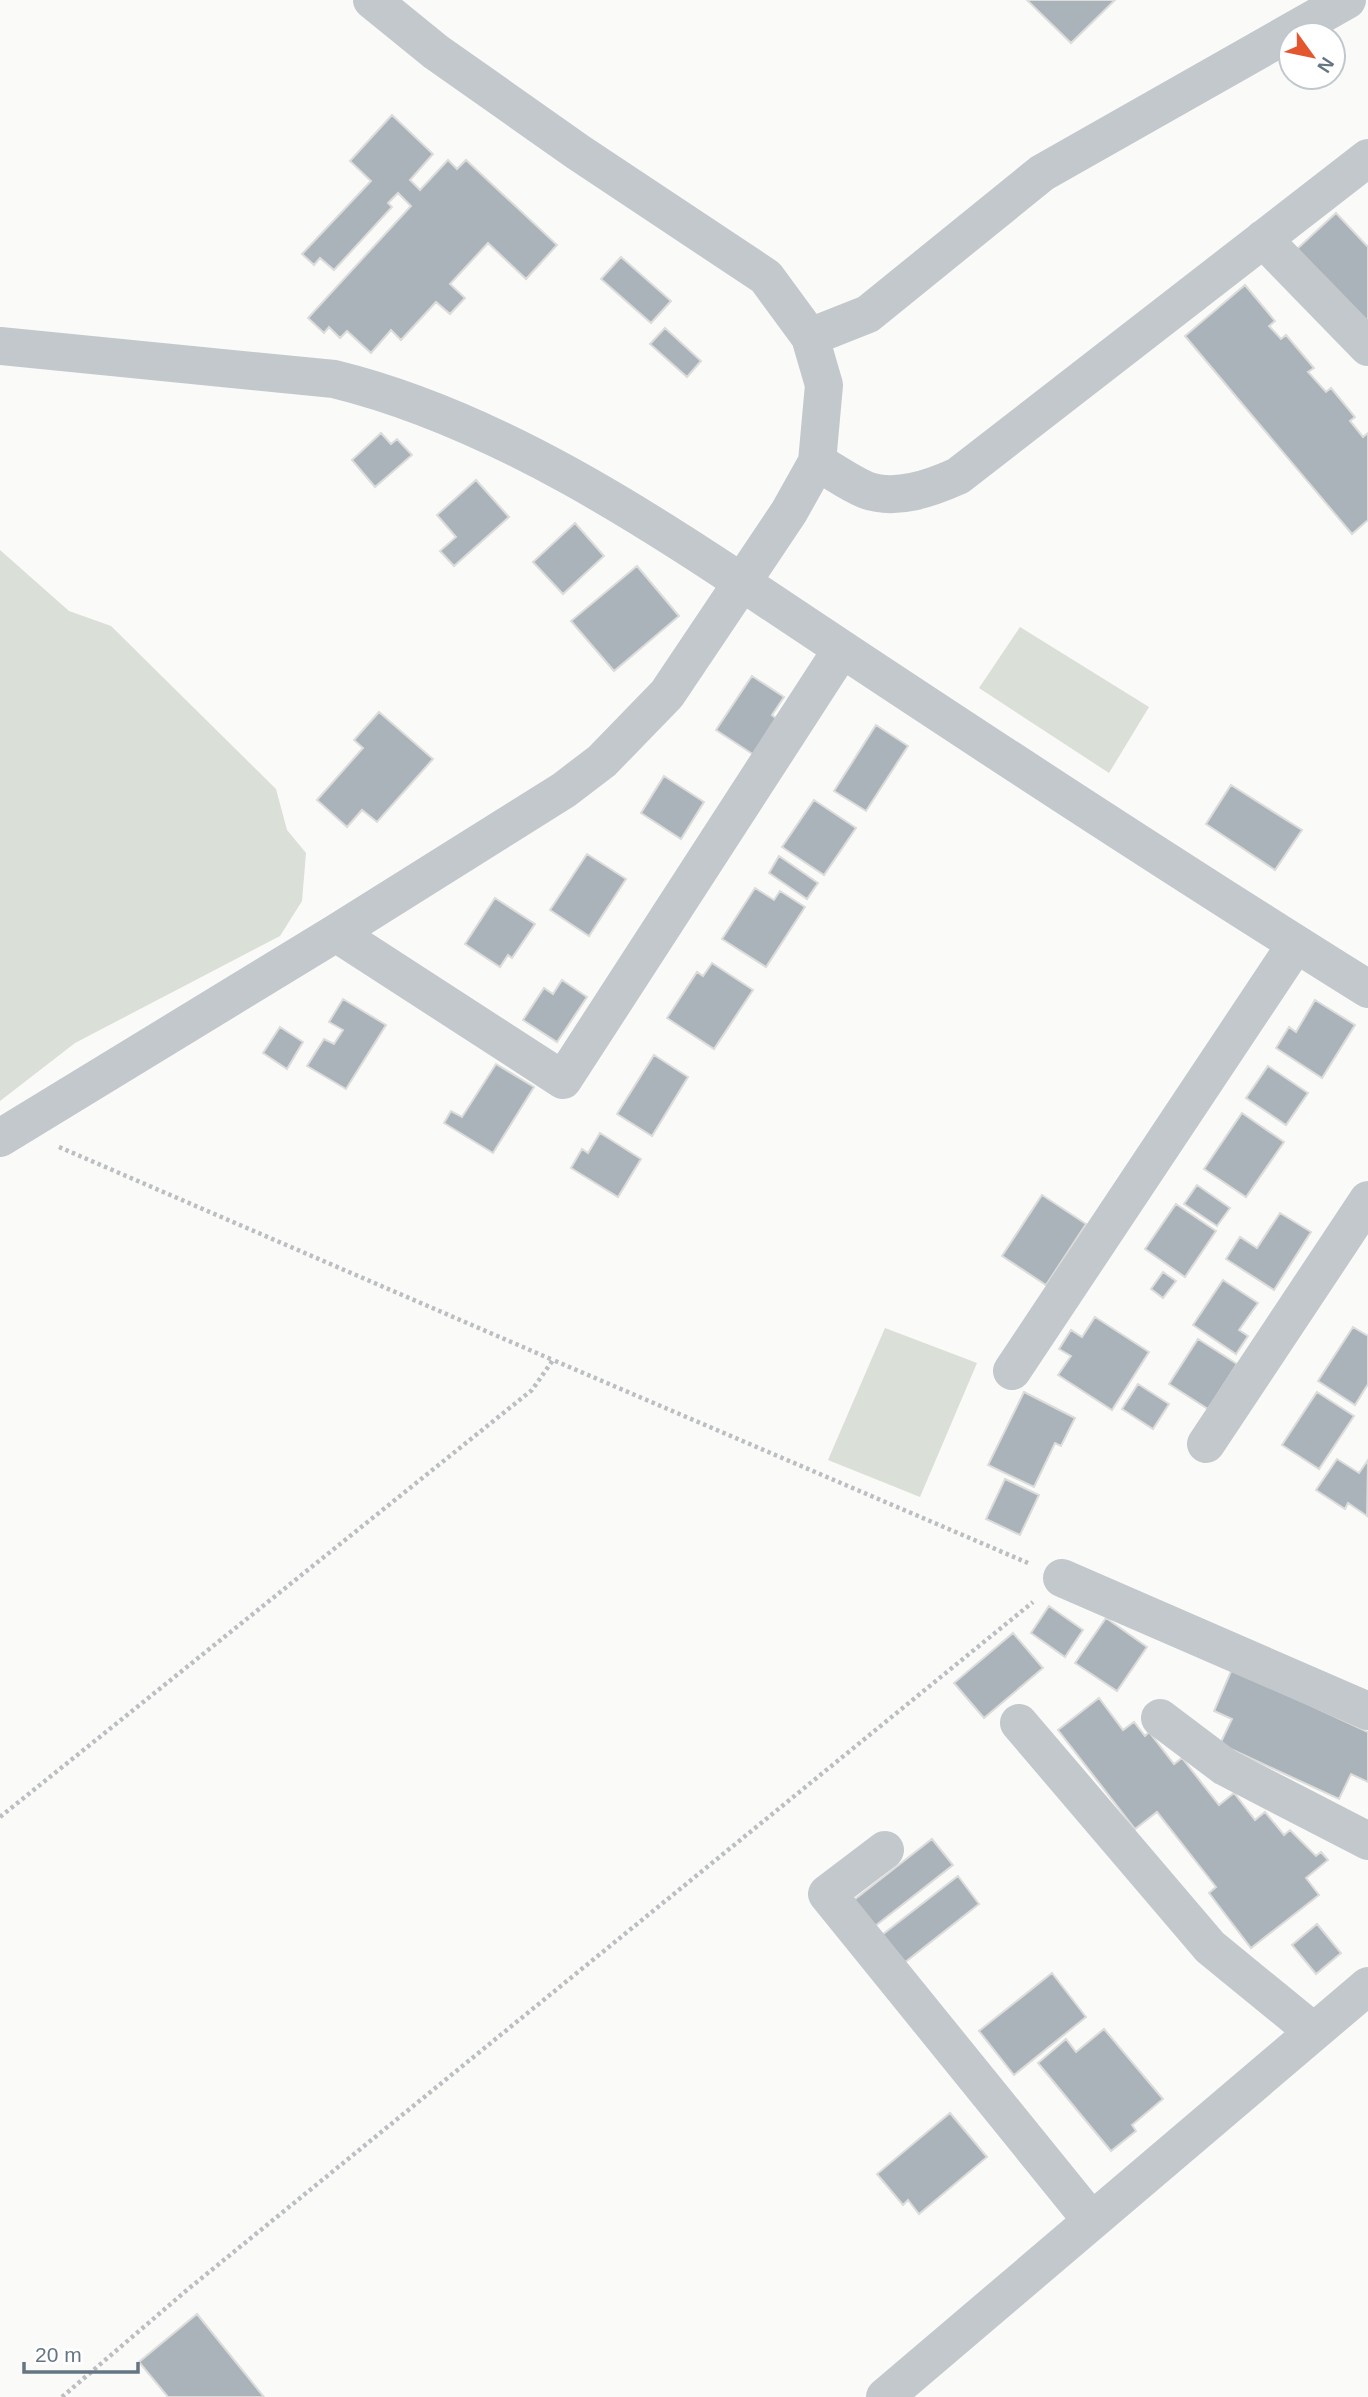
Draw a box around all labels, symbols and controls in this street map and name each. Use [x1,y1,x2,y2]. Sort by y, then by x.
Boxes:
north arrow [1277,21,1347,91]
text: N [1313,54,1338,76]
scale bar [24,2330,138,2374]
text: 20 m [35,2343,82,2366]

